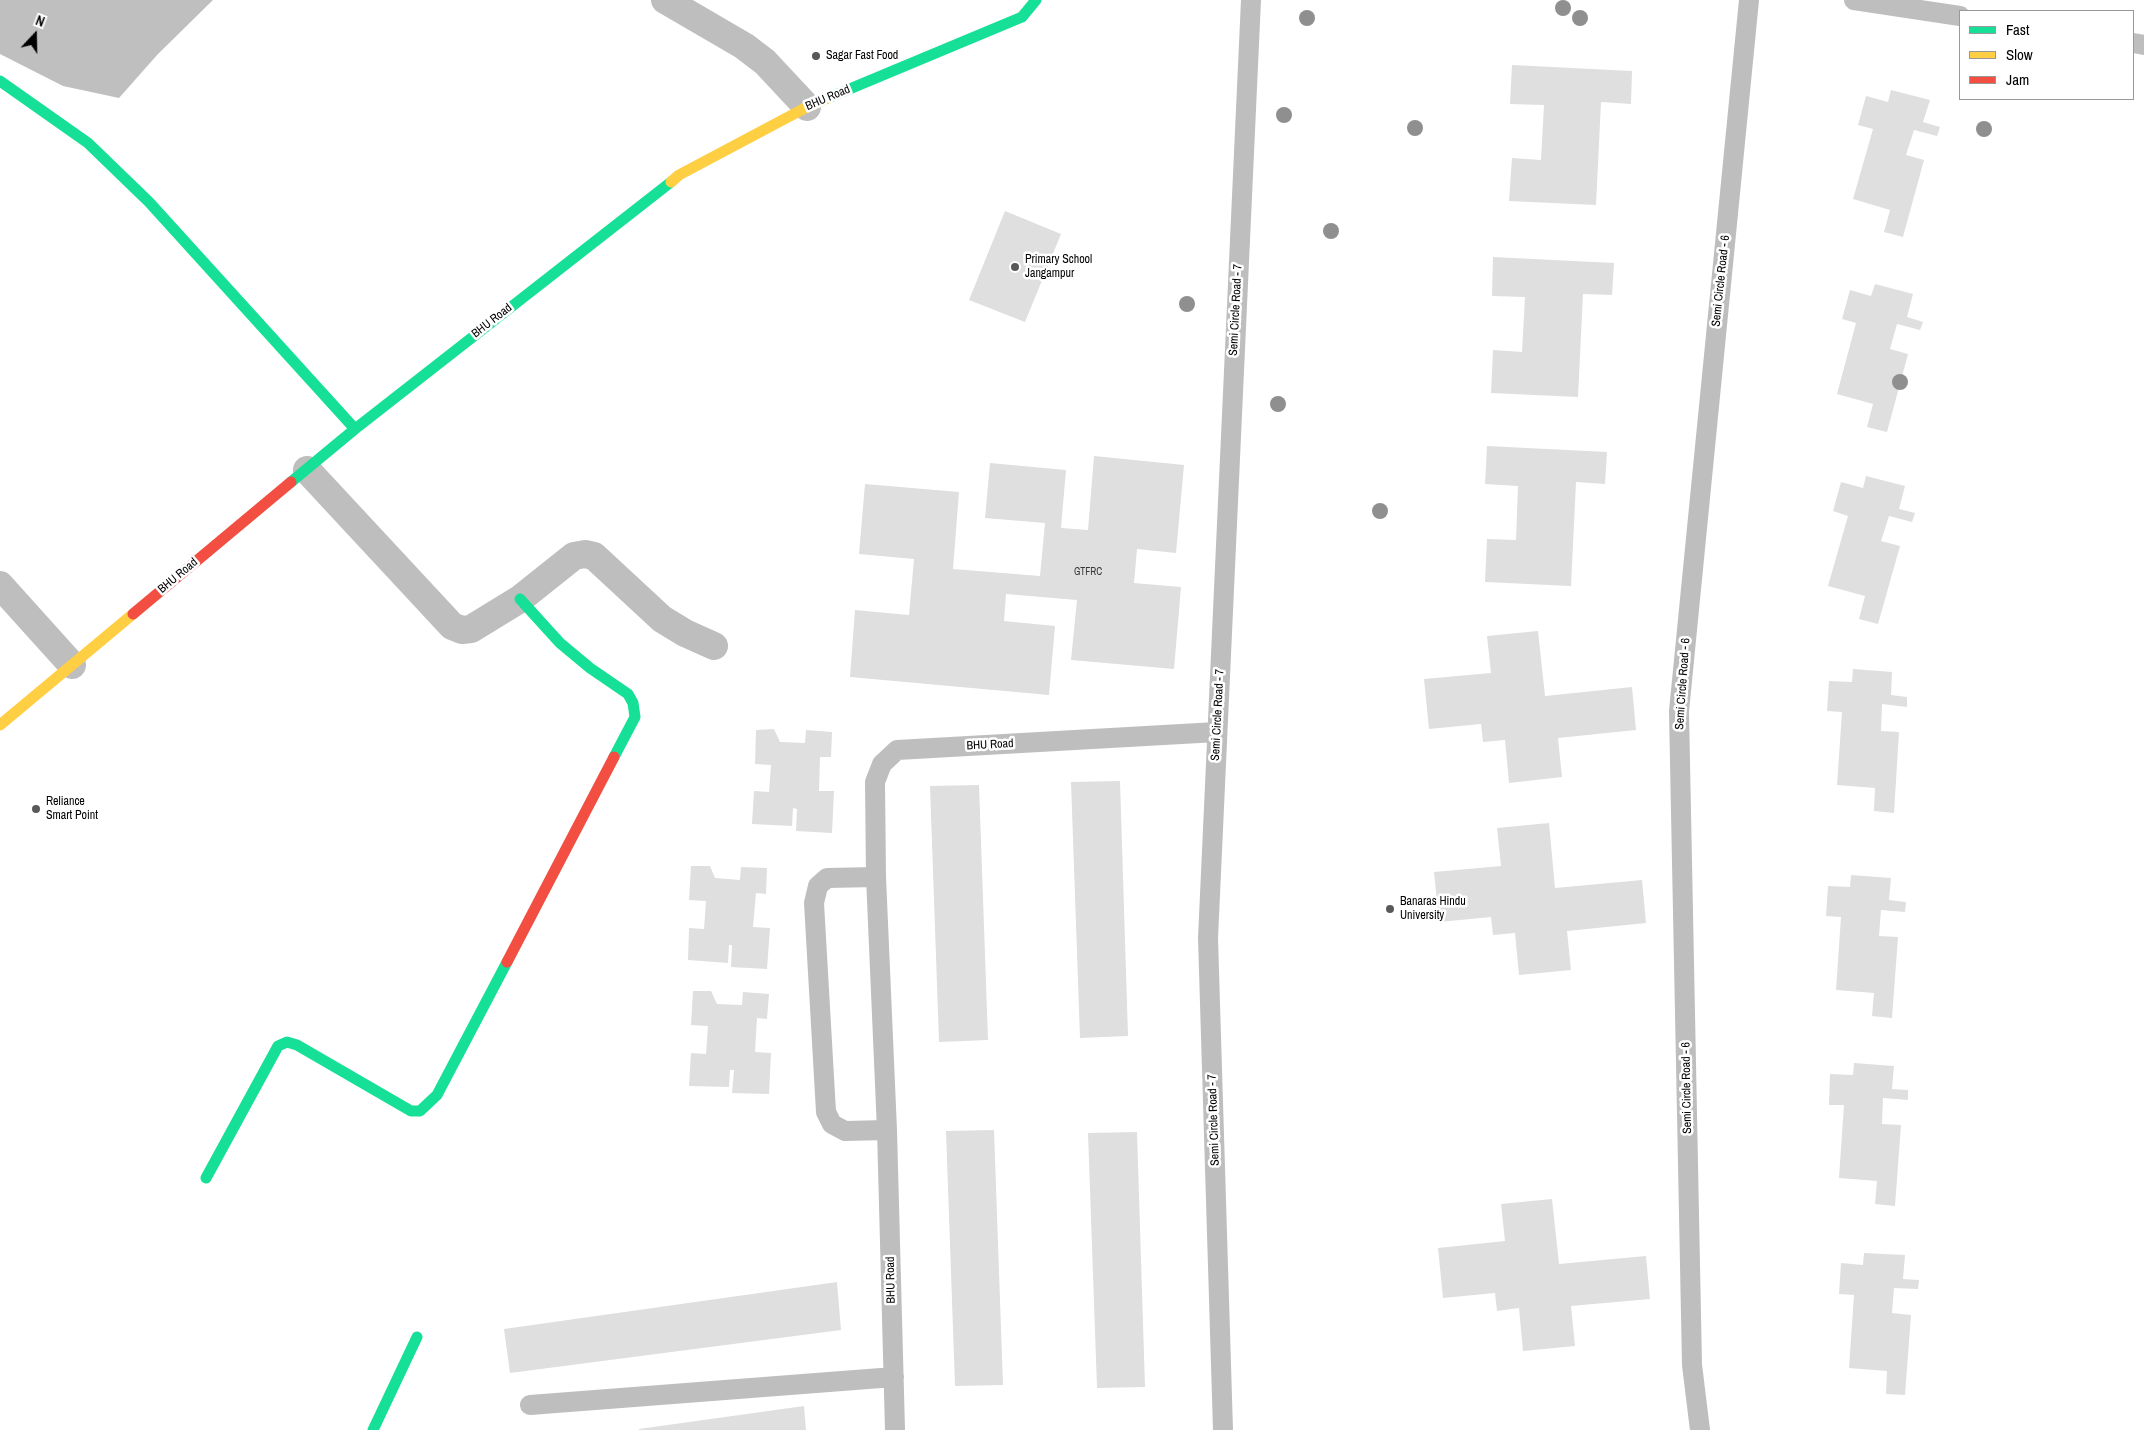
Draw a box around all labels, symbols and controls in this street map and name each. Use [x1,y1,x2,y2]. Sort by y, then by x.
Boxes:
north arrow [10,10,60,60]
legend [1959,10,2134,100]
text: N [33,11,47,31]
text: Fast [2006,19,2029,40]
text: Slow [2006,44,2033,65]
place label: Sagar Fast Food [826,49,898,63]
marker: Sagar Fast Food [810,50,822,62]
text: Jam [2006,69,2029,90]
street label: BHU Road [804,82,852,114]
street label: Semi Circle Road - 6 [1709,235,1733,327]
place label: Primary School Jangampur [1025,253,1092,281]
marker: Primary School Jangampur [1009,261,1021,273]
street label: Semi Circle Road - 7 [1226,264,1246,356]
street label: BHU Road [469,301,515,341]
street label: BHU Road [155,555,201,597]
house number: GTFRC [1074,566,1102,578]
street label: Semi Circle Road - 6 [1673,638,1693,730]
street label: Semi Circle Road - 7 [1208,669,1228,761]
street label: BHU Road [966,737,1014,753]
place label: Reliance Smart Point [46,795,98,823]
marker: Reliance Smart Point [30,803,42,815]
place label: Banaras Hindu University [1400,895,1466,923]
marker: Banaras Hindu University [1384,903,1396,915]
street label: Semi Circle Road - 6 [1679,1042,1695,1134]
street label: Semi Circle Road - 7 [1205,1074,1223,1166]
street label: BHU Road [883,1256,899,1304]

